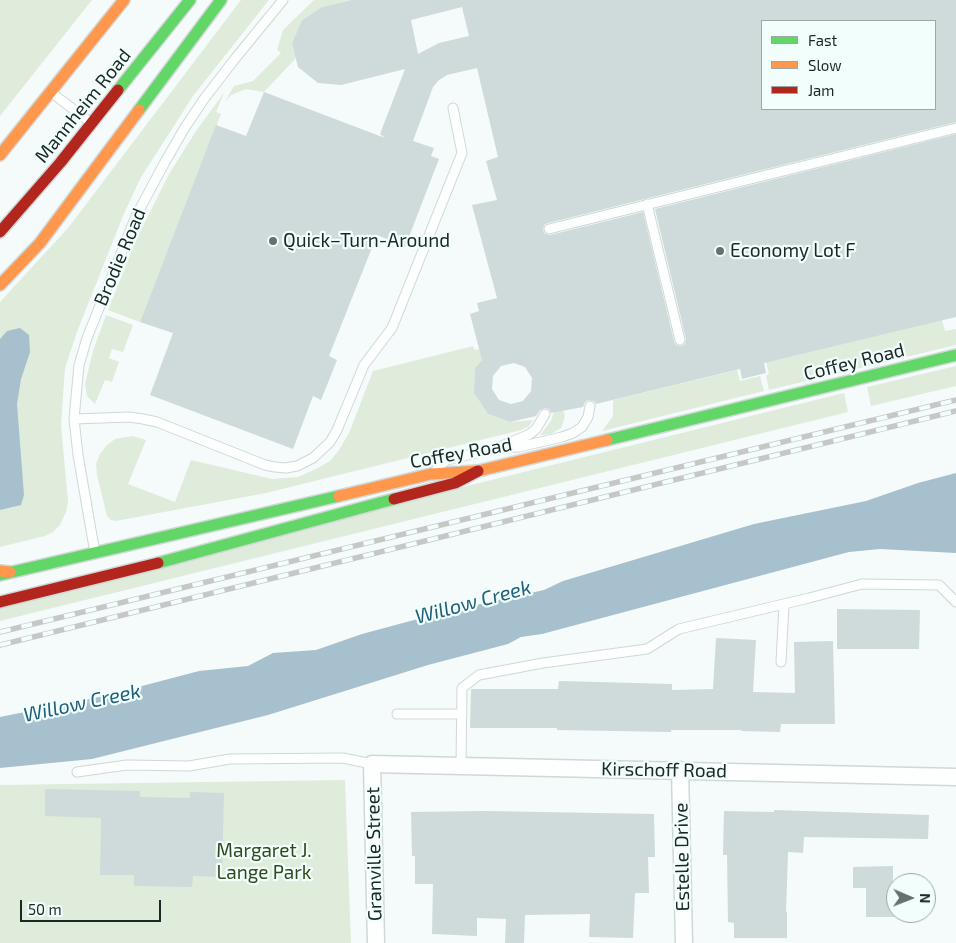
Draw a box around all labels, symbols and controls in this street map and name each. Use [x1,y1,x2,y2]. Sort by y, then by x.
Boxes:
legend [761,20,936,110]
text: Fast [808,31,837,49]
street label: Mannheim Road [30,45,136,167]
text: Slow [808,56,842,74]
text: Jam [808,81,834,99]
street label: Brodie Road [89,205,151,309]
place label: Quick–Turn-Around [283,230,450,252]
marker: Quick–Turn-Around [267,235,279,247]
place label: Economy Lot F [730,240,856,262]
marker: Economy Lot F [714,245,726,257]
street label: Coffey Road [801,338,907,386]
street label: Coffey Road [408,433,514,473]
water label: Willow Creek [412,575,534,629]
water label: Willow Creek [21,679,143,727]
street label: Kirschoff Road [601,758,727,782]
street label: Granville Street [361,787,387,921]
street label: Estelle Drive [670,803,694,911]
park label: Margaret J. Lange Park [216,840,312,884]
north arrow [886,873,936,923]
scale bar [22,890,164,922]
text: N [917,893,934,903]
text: 50 m [28,900,62,918]

